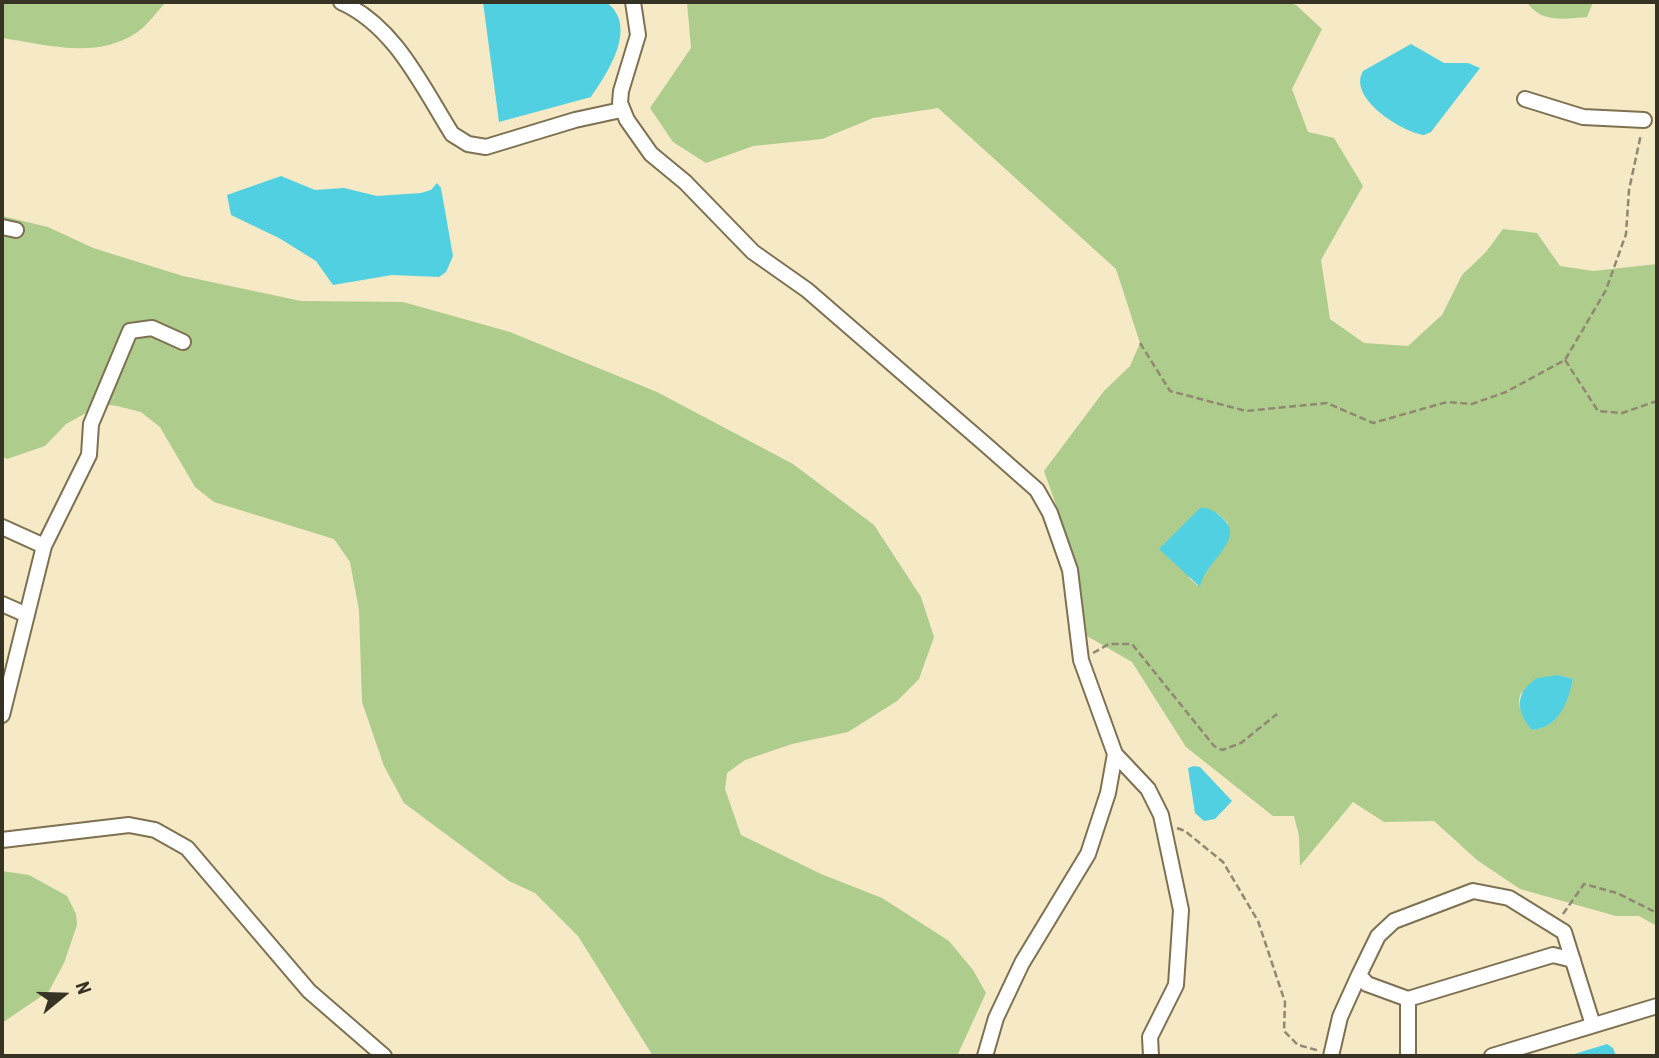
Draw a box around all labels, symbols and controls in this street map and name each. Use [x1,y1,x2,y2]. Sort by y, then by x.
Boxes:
north arrow [28,960,98,1030]
text: N [71,979,96,997]

